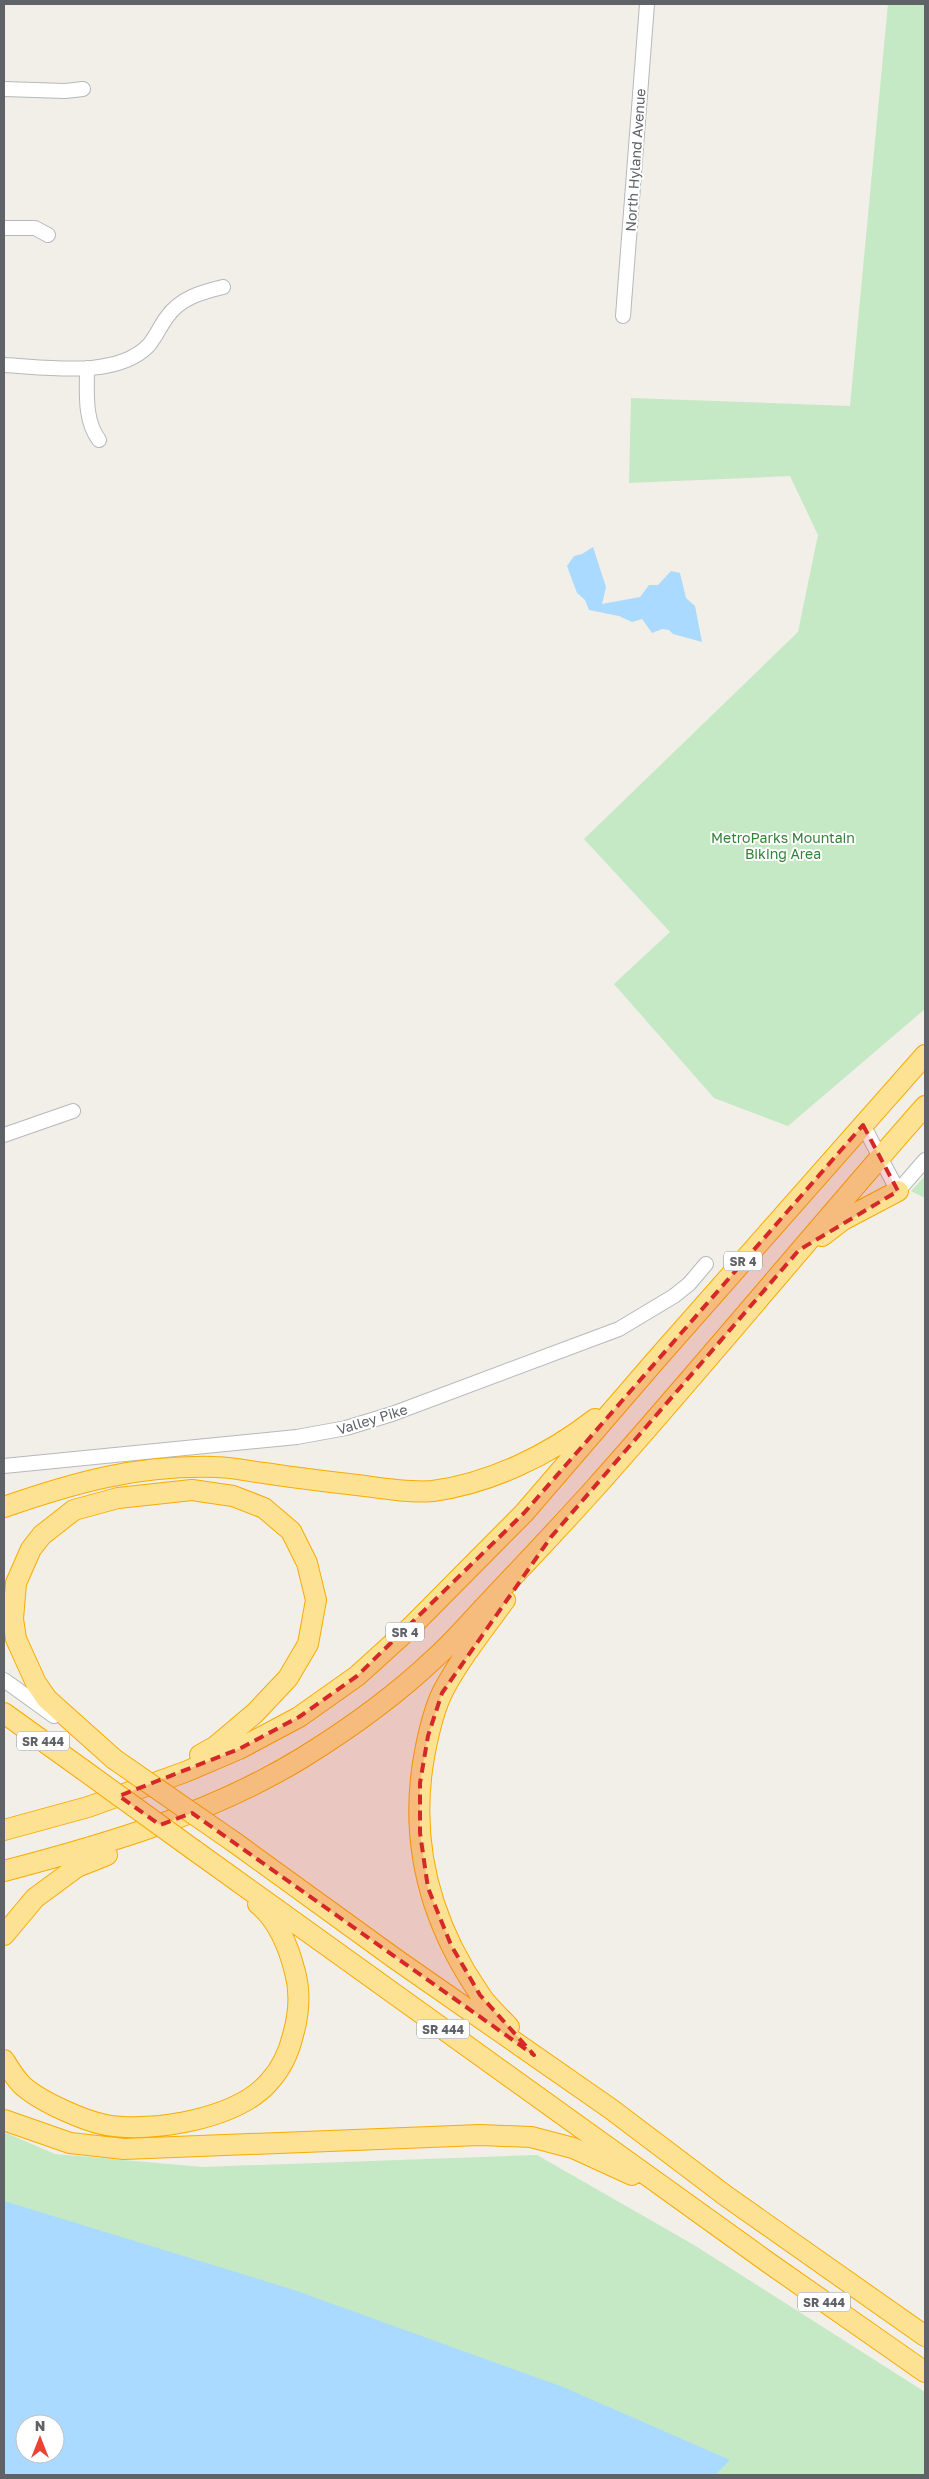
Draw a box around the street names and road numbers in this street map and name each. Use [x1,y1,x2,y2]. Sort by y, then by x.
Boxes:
street label: North Hyland Avenue [622,88,648,232]
road number: SR 4 [724,1252,762,1270]
street label: Valley Pike [335,1400,409,1438]
road number: SR 4 [386,1622,424,1641]
road number: SR 444 [17,1732,69,1750]
road number: SR 444 [417,2020,469,2038]
road number: SR 444 [798,2292,850,2312]

